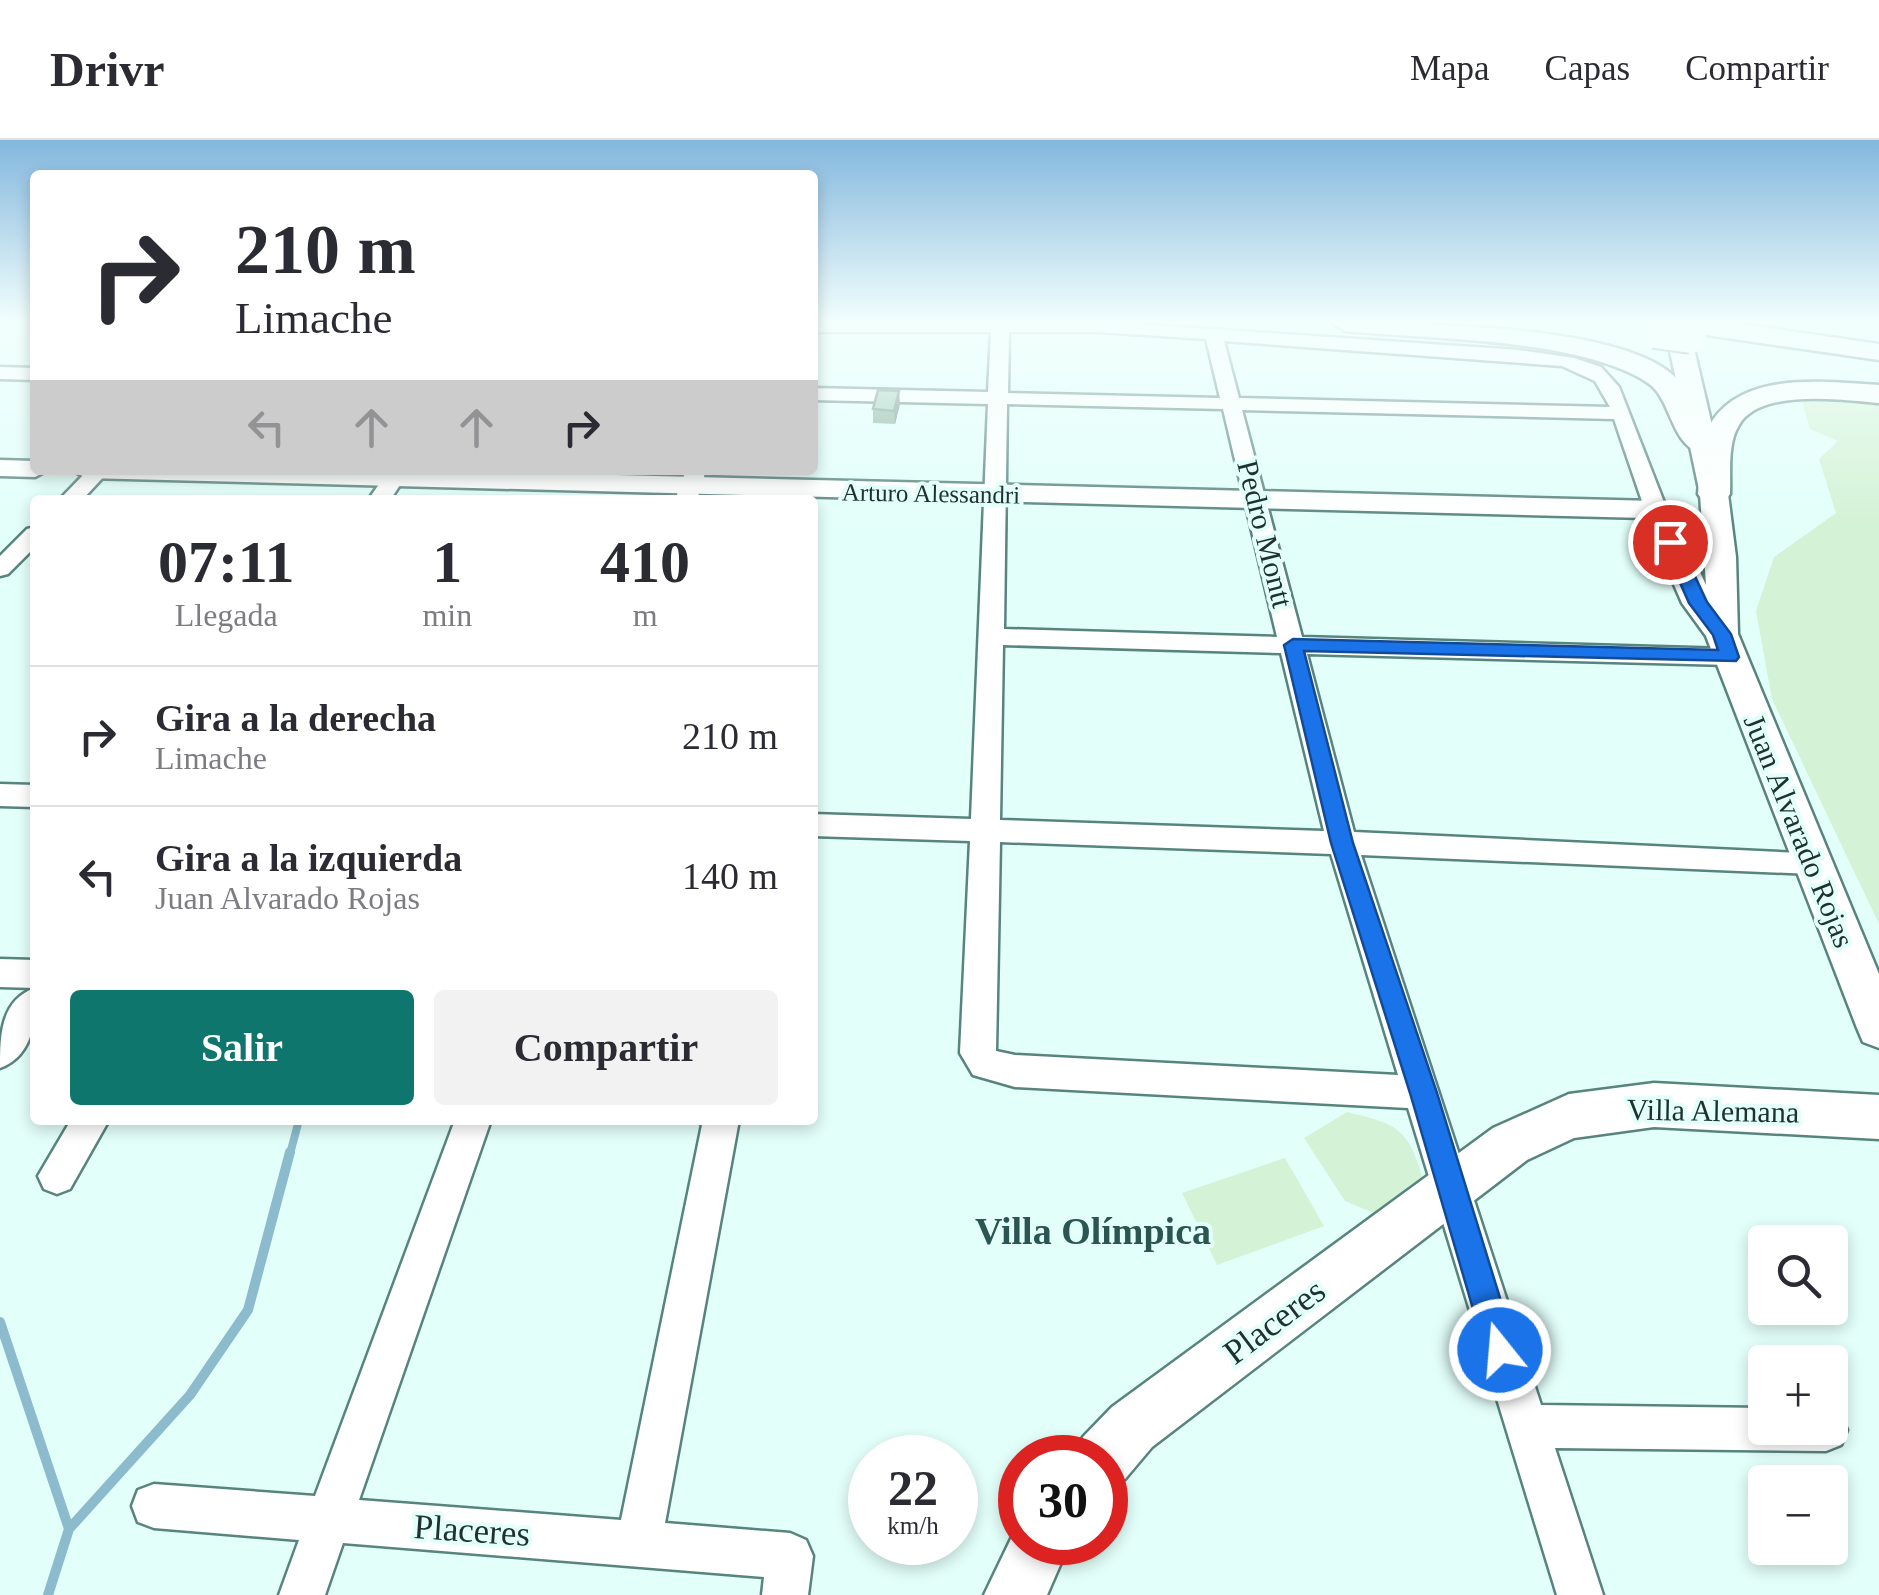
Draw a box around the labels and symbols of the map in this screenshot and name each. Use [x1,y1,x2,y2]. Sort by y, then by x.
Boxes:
street label: Pedro Montt [1231,457,1300,612]
street label: Arturo Alessandri [842,478,1020,509]
pin [1628,500,1713,585]
street label: Juan Alvarado Rojas [1738,710,1861,952]
street label: Villa Alemana [1627,1092,1799,1129]
district label: Villa Olímpica [975,1210,1211,1252]
street label: Placeres [1216,1271,1333,1372]
position arrow [1448,1298,1552,1402]
speed limit sign: 30 [998,1435,1128,1565]
street label: Placeres [412,1507,531,1554]

